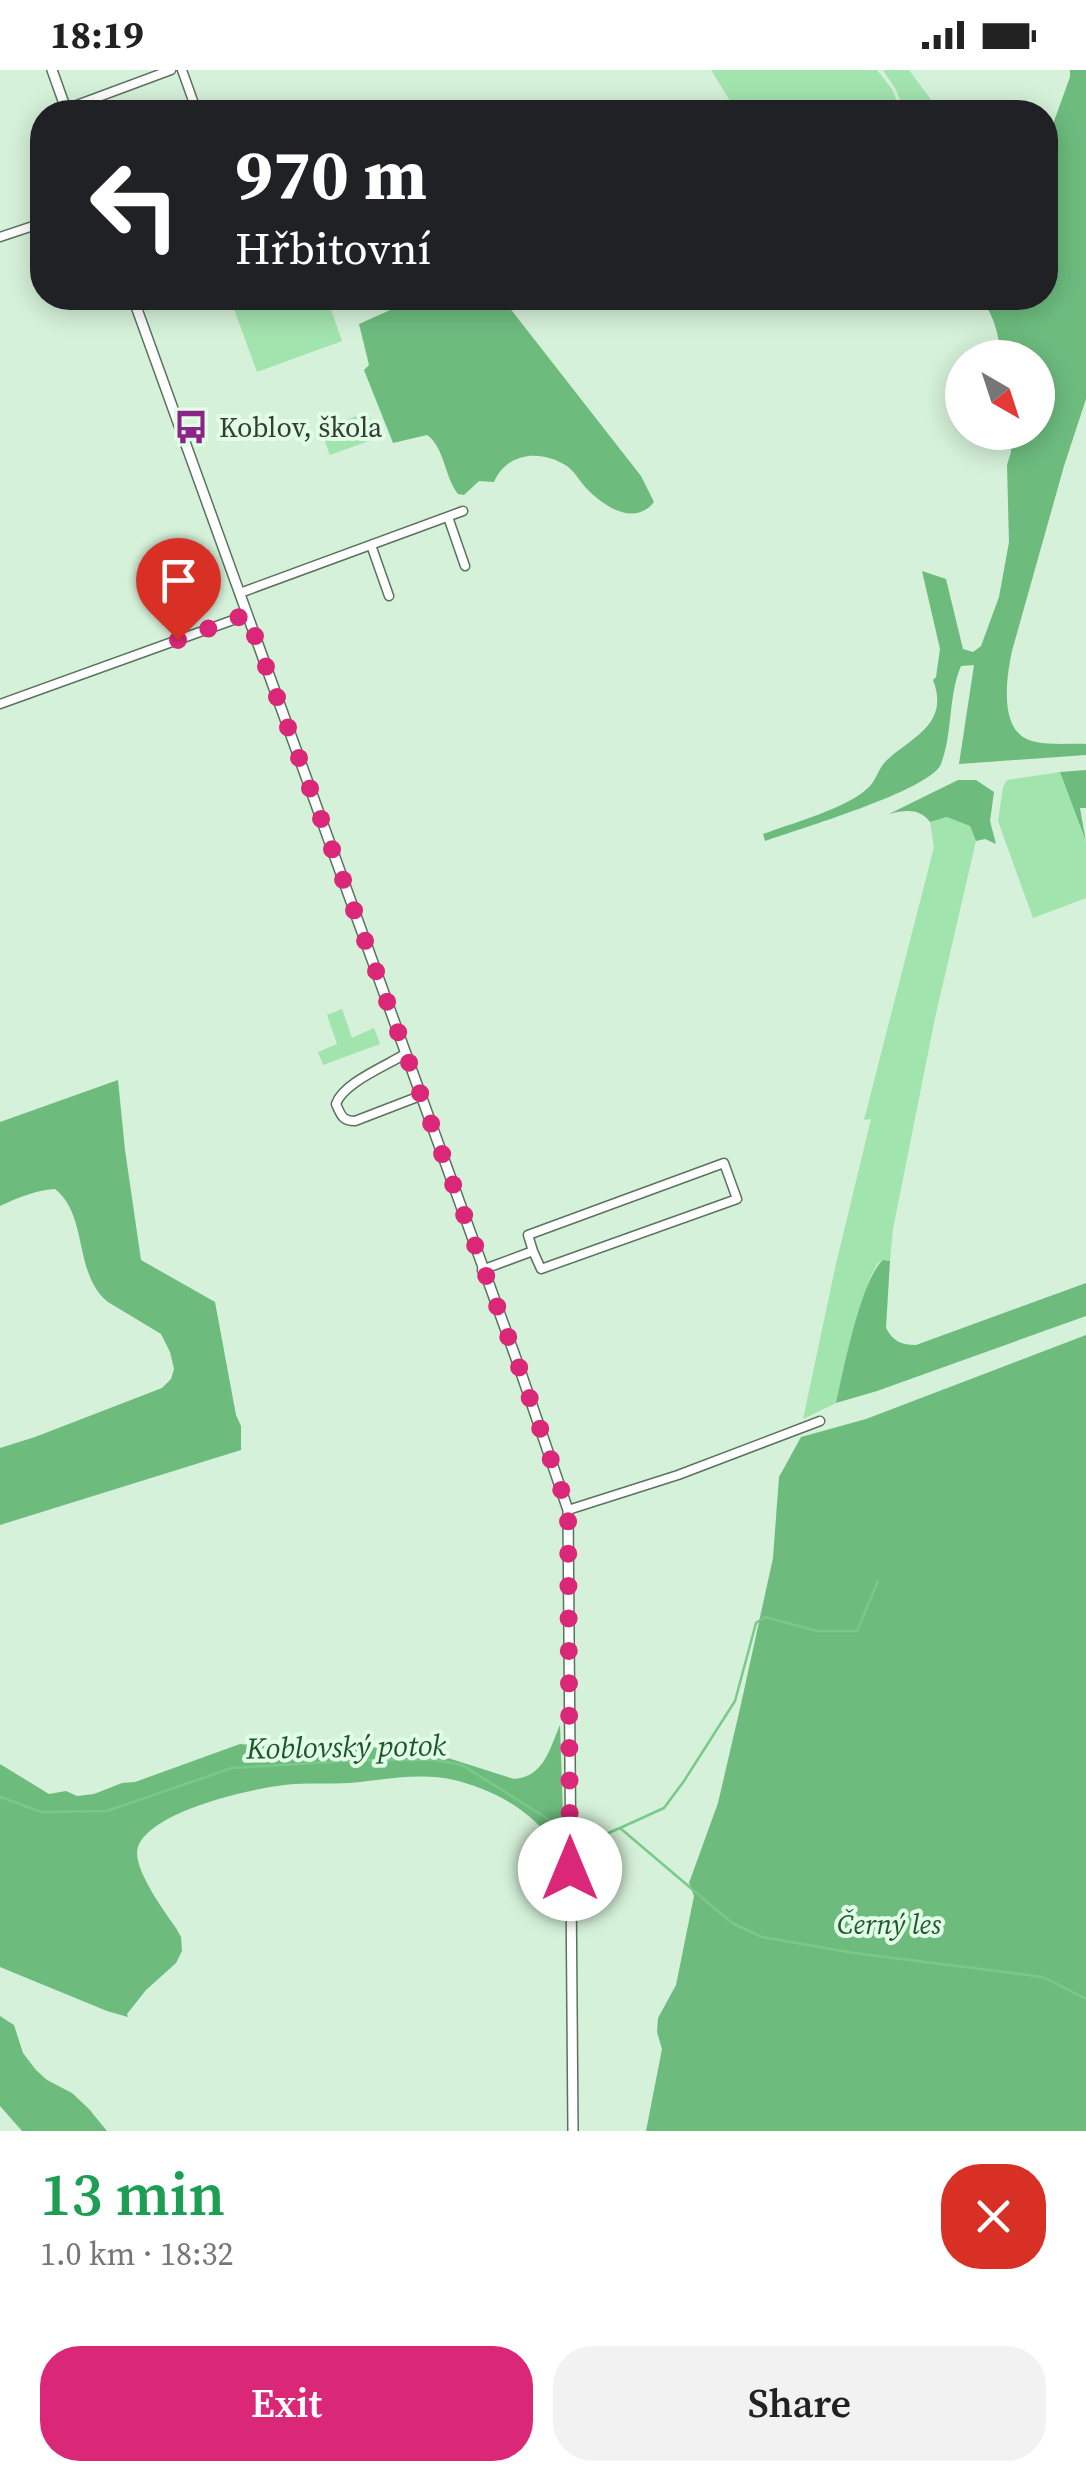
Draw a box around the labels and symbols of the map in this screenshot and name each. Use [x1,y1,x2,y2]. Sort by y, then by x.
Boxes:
north arrow [945,340,1055,450]
bus stop icon: Koblov, škola [172,408,210,446]
place label: Koblov, škola [219,408,383,446]
pin [136,538,221,641]
water label: Koblovský potok [245,1724,447,1769]
position arrow [518,1817,622,1921]
park label: Černý les [837,1905,942,1943]

